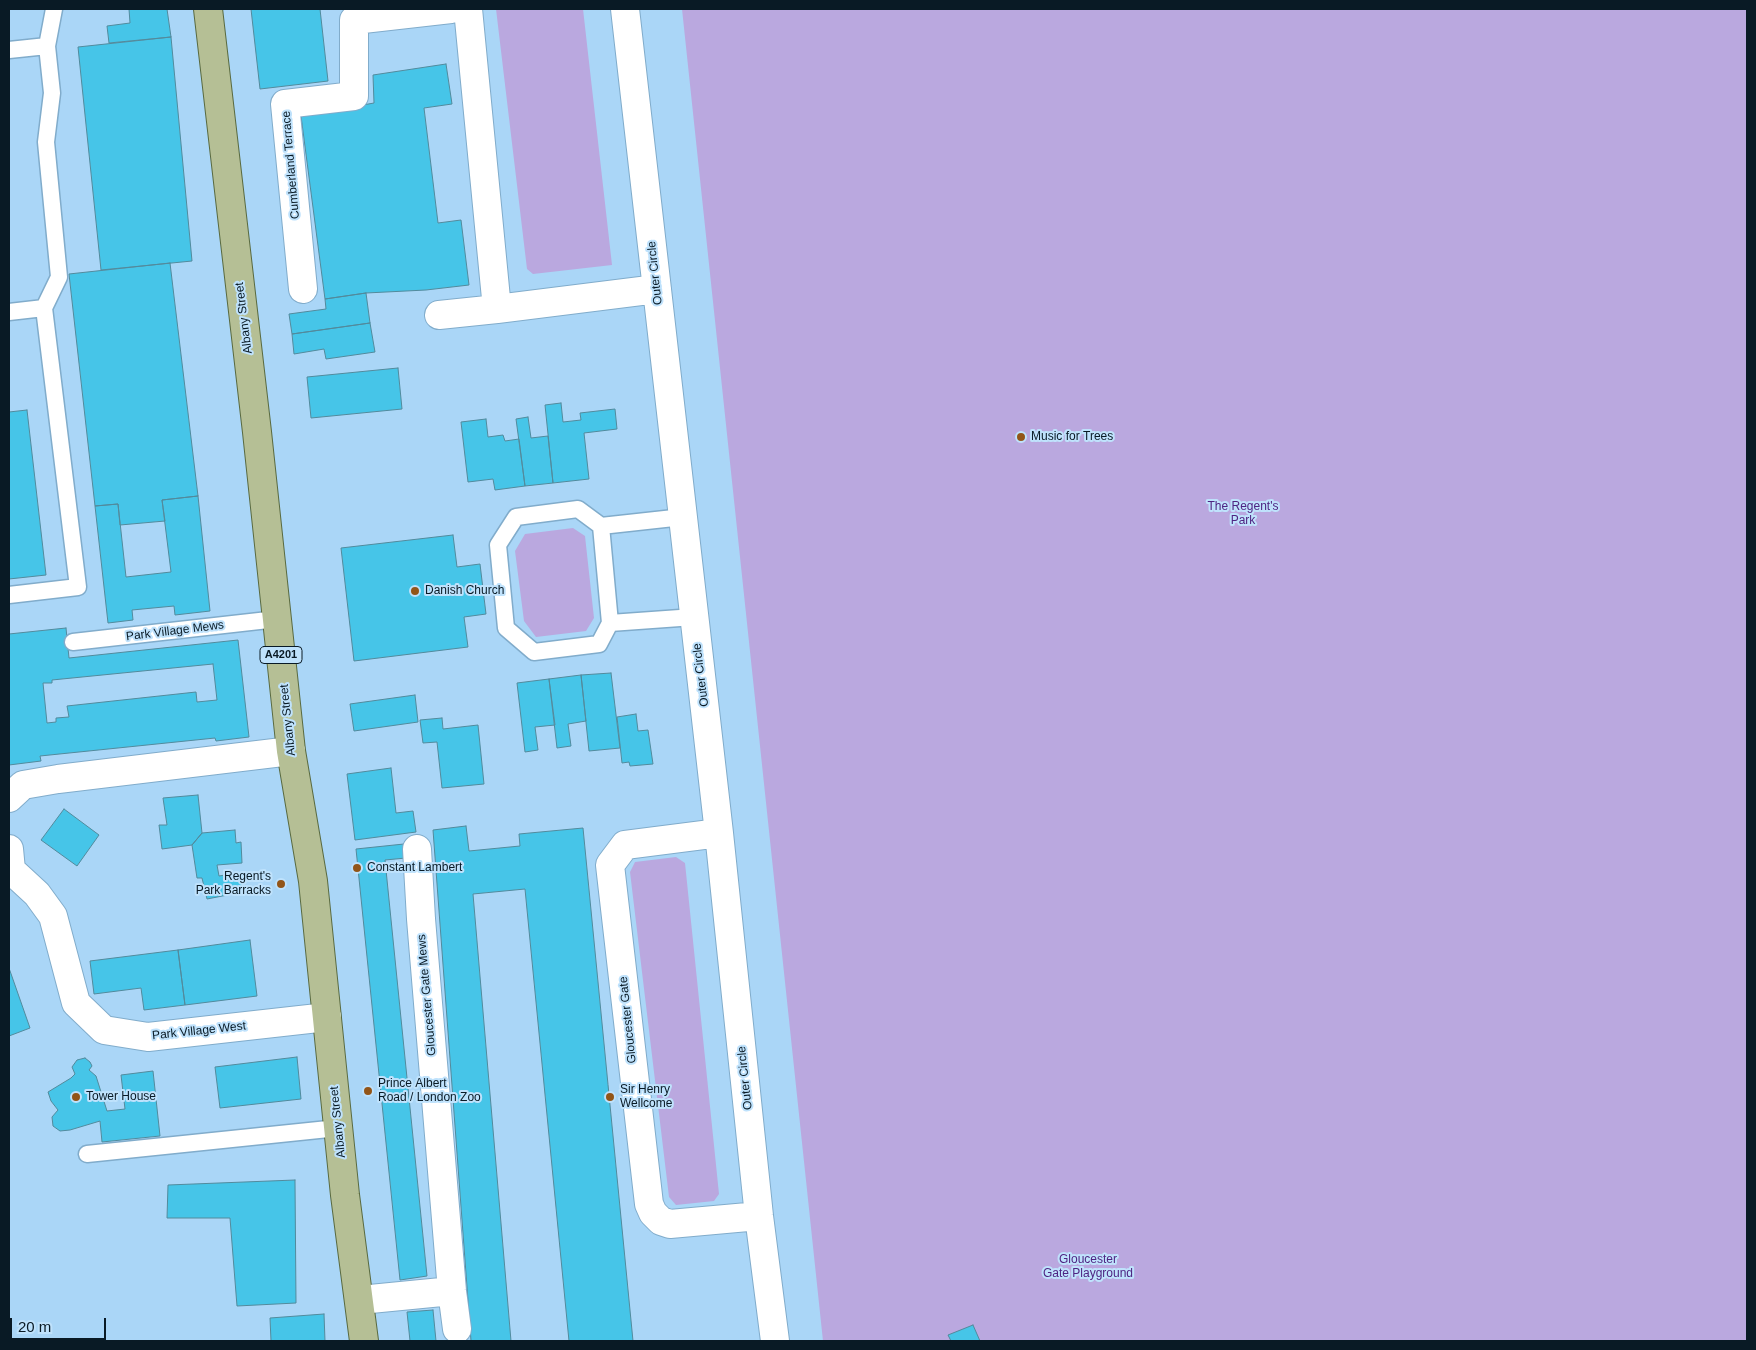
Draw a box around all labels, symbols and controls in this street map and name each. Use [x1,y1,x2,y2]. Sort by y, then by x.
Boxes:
street label: Cumberland Terrace [279,110,303,220]
street label: Outer Circle [644,240,666,306]
street label: Albany Street [232,281,256,355]
place label: Music for Trees [1031,430,1113,444]
marker: Music for Trees [1015,431,1027,443]
park label: The Regent's Park [1208,500,1278,528]
place label: Danish Church [425,584,504,598]
marker: Danish Church [409,585,421,597]
street label: Park Village Mews [125,618,225,644]
street label: Outer Circle [690,642,712,708]
road number: A4201 [260,646,302,664]
street label: Albany Street [277,683,299,757]
place label: Constant Lambert [367,861,462,875]
marker: Constant Lambert [351,862,363,874]
place label: Regent's Park Barracks [196,870,271,898]
marker: Regent's Park Barracks [275,878,287,890]
street label: Gloucester Gate Mews [415,934,439,1056]
street label: Gloucester Gate [616,976,640,1064]
street label: Park Village West [151,1019,247,1043]
street label: Outer Circle [734,1045,756,1111]
place label: Prince Albert Road / London Zoo [378,1077,481,1105]
place label: Sir Henry Wellcome [620,1083,672,1111]
street label: Albany Street [327,1085,349,1159]
marker: Prince Albert Road / London Zoo [362,1085,374,1097]
place label: Tower House [86,1090,156,1104]
marker: Tower House [70,1091,82,1103]
marker: Sir Henry Wellcome [604,1091,616,1103]
park label: Gloucester Gate Playground [1043,1253,1133,1281]
scale bar [12,1308,109,1340]
text: 20 m [18,1318,51,1335]

